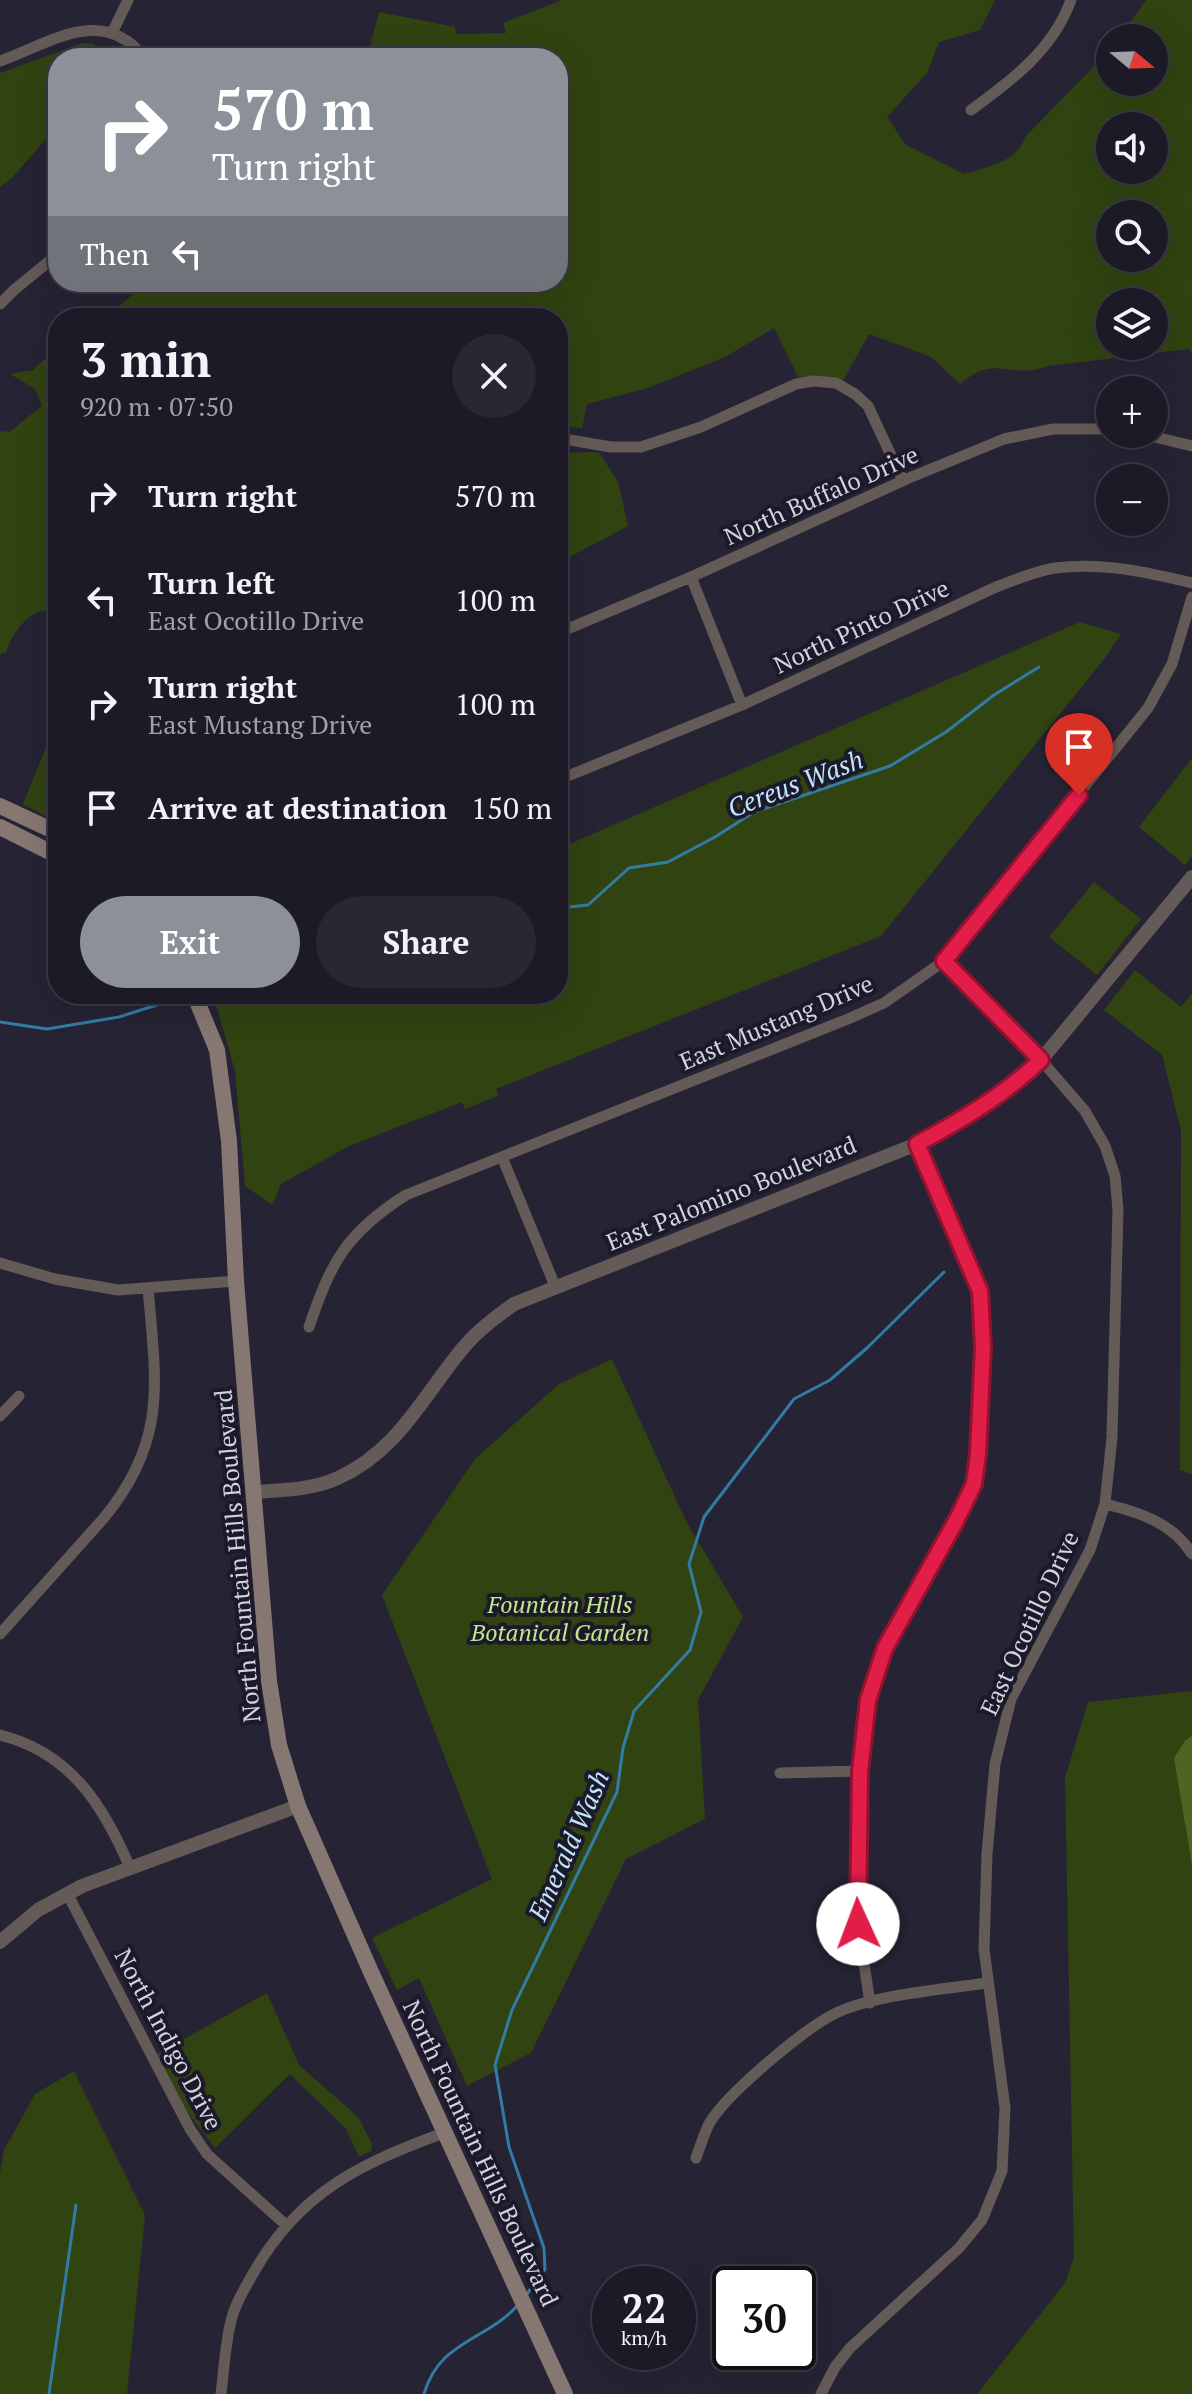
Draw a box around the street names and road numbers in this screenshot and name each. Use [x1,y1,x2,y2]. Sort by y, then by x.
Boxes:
street label: North Buffalo Drive [719,438,923,552]
street label: North Pinto Drive [768,571,954,681]
street label: East Mustang Drive [674,967,878,1077]
street label: East Palomino Boulevard [601,1128,861,1258]
street label: North Fountain Hills Boulevard [206,1388,268,1724]
street label: East Ocotillo Drive [972,1526,1086,1720]
street label: North Indigo Drive [108,1943,230,2135]
street label: North Fountain Hills Boulevard [396,1995,566,2311]

